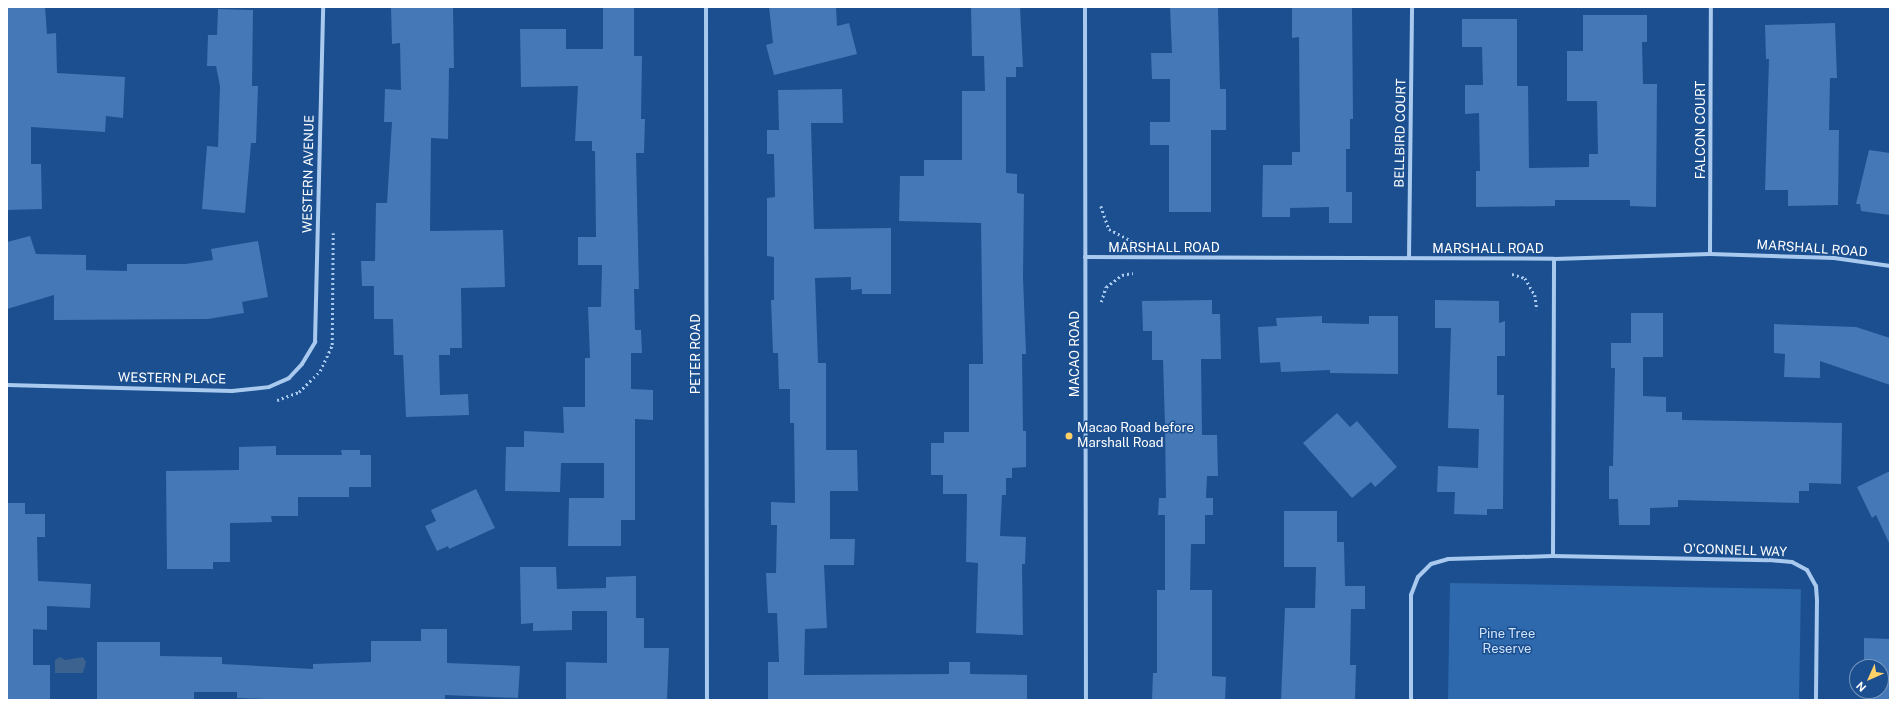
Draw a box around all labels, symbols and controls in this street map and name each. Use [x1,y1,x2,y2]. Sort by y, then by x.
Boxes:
street label: BELLBIRD COURT [1392,78,1410,188]
street label: FALCON COURT [1693,81,1709,179]
street label: WESTERN AVENUE [300,115,318,233]
street label: MARSHALL ROAD [1756,237,1868,261]
street label: MARSHALL ROAD [1108,240,1220,256]
street label: MARSHALL ROAD [1432,241,1544,257]
street label: MACAO ROAD [1067,311,1083,397]
street label: PETER ROAD [688,314,704,394]
street label: WESTERN PLACE [118,370,226,388]
place label: Macao Road before Marshall Road [1077,421,1194,452]
marker: Macao Road before Marshall Road [1064,431,1074,441]
street label: O'CONNELL WAY [1683,541,1787,561]
park label: Pine Tree Reserve [1479,627,1535,658]
north arrow [1849,659,1889,699]
text: N [1854,679,1869,694]

